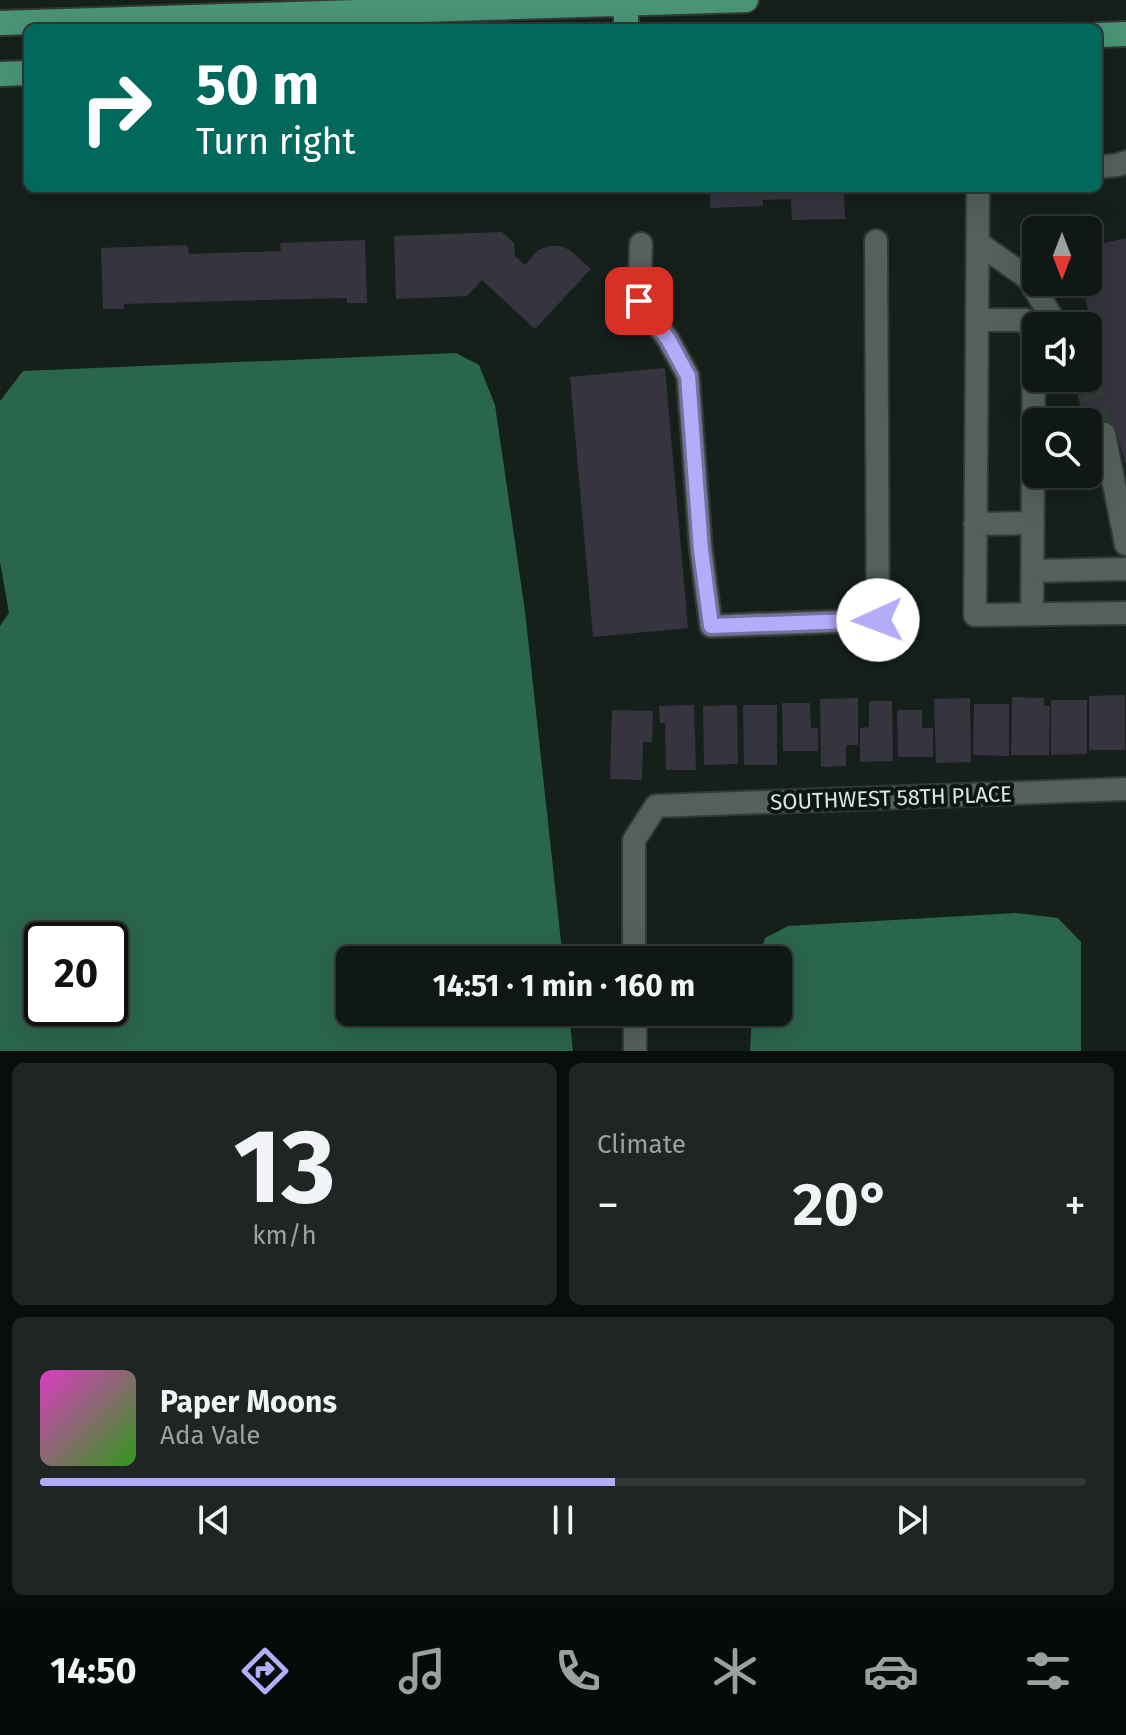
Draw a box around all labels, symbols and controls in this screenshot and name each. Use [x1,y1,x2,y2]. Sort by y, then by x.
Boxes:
text: 50 m [196,52,319,119]
icon: right [64,56,168,160]
text: Turn right [196,120,356,164]
north arrow [1022,216,1102,296]
map controls [1022,216,1102,488]
pin [605,267,673,335]
icon: arrive [617,279,661,323]
button: sound [1022,312,1102,392]
button: search [1022,408,1102,488]
position arrow [836,578,920,662]
street label: SOUTHWEST 58TH PLACE [770,780,1012,816]
speed limit sign: 20 [24,922,128,1026]
text: 14:51 · 1 min · 160 m [433,968,695,1004]
text: 13 [233,1105,336,1230]
text: Climate [597,1129,686,1160]
text: 20° [793,1169,890,1241]
text: − [597,1179,619,1232]
text: + [1064,1179,1086,1232]
text: km/h [252,1220,317,1251]
text: Paper Moons [160,1384,337,1420]
text: Ada Vale [160,1420,260,1451]
icon: previous [192,1498,236,1542]
icon: pause [541,1498,585,1542]
icon: next [890,1498,934,1542]
icon: directions [237,1643,293,1699]
icon: music [394,1643,450,1699]
icon: phone [550,1643,606,1699]
icon: climate [707,1643,763,1699]
icon: car [863,1643,919,1699]
icon: filters [1020,1643,1076,1699]
text: 14:50 [50,1649,137,1693]

